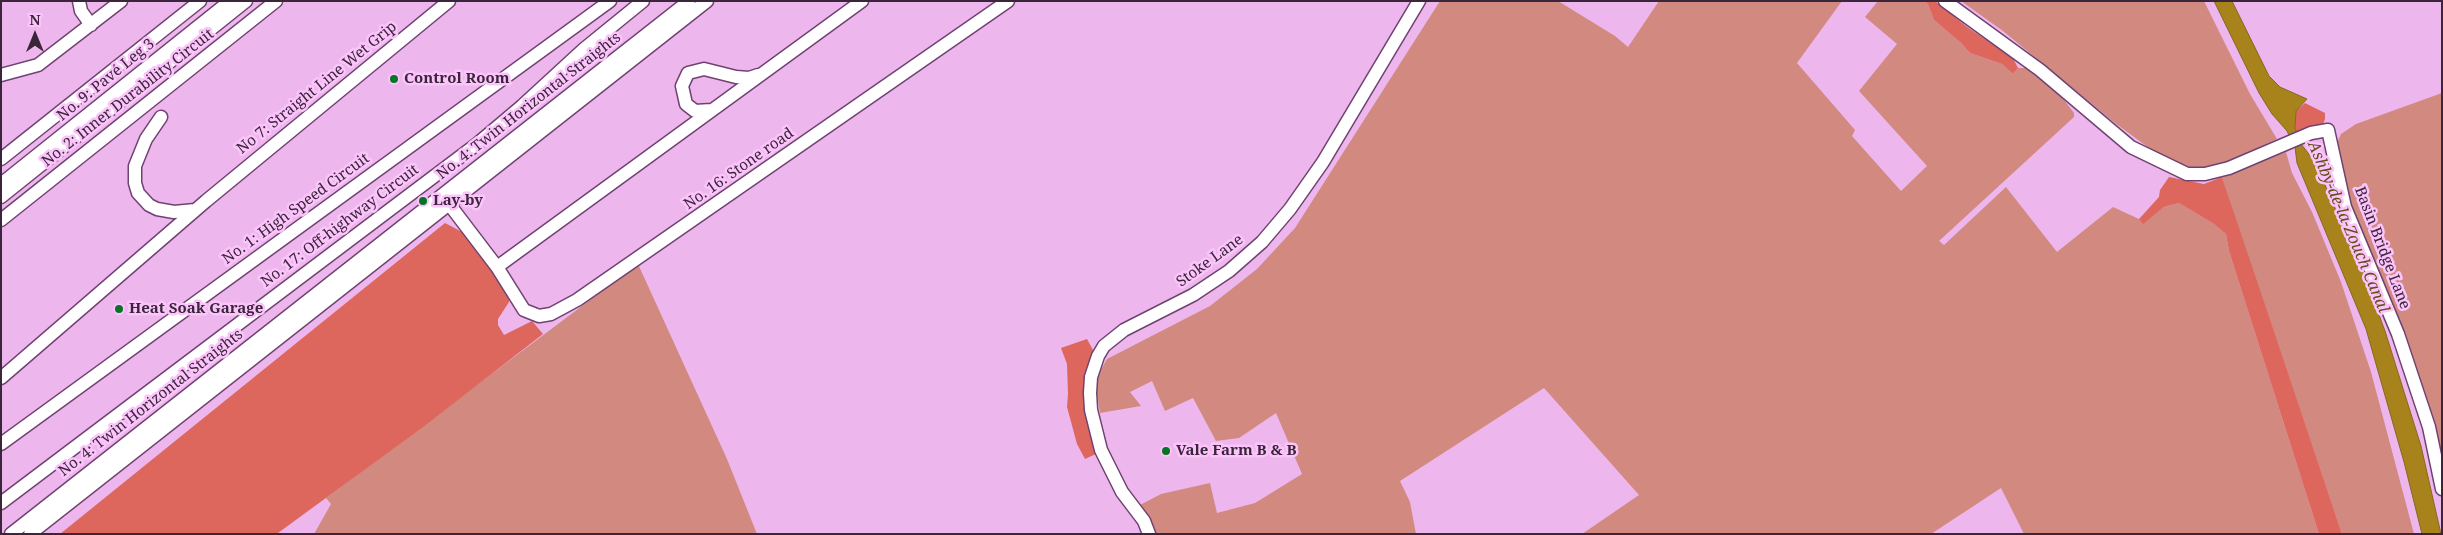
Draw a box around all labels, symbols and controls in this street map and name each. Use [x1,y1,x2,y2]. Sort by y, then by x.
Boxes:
north arrow [10,10,60,60]
text: N [29,10,41,29]
street label: No 7: Straight Line Wet Grip [233,18,401,158]
street label: No. 2: Inner Durability Circuit [39,25,217,171]
street label: No. 4: Twin Horizontal Straights [433,29,625,183]
street label: No. 9: Pavé Leg 3 [54,35,158,125]
place label: Control Room [404,70,509,88]
marker: Control Room [388,73,400,85]
street label: No. 16: Stone road [681,124,797,214]
water label: Ashby-de-la-Zouch Canal [2303,138,2393,316]
street label: No. 1: High Speed Circuit [219,150,373,268]
street label: No. 17: Off-highway Circuit [258,161,422,291]
street label: Basin Bridge Lane [2350,184,2414,312]
place label: Lay-by [433,192,483,210]
marker: Lay-by [417,195,429,207]
street label: Stoke Lane [1173,231,1247,291]
place label: Heat Soak Garage [129,300,263,318]
marker: Heat Soak Garage [113,303,125,315]
street label: No. 4: Twin Horizontal Straights [55,326,247,480]
place label: Vale Farm B & B [1176,442,1297,460]
marker: Vale Farm B & B [1160,445,1172,457]

